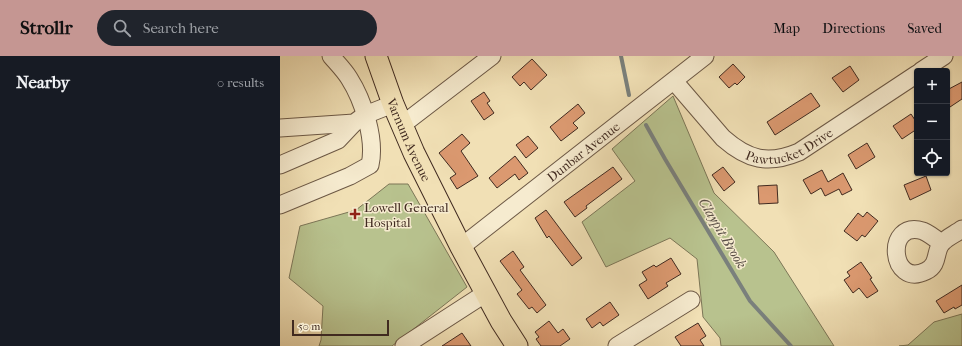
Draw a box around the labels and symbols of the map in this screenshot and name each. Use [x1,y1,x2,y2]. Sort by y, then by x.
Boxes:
street label: Varnum Avenue [383,95,434,184]
street label: Dunbar Avenue [544,119,623,185]
street label: Pawtucket Drive [743,125,836,167]
water label: Claypit Brook [695,195,750,272]
place label: Lowell General Hospital [364,200,449,230]
marker: Lowell General Hospital [349,208,361,220]
scale bar [292,318,389,337]

